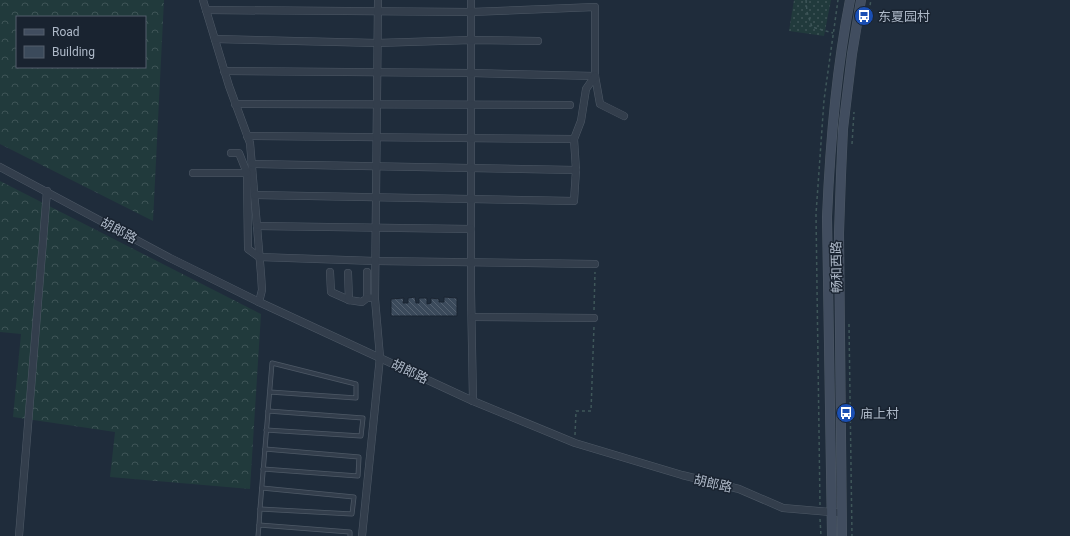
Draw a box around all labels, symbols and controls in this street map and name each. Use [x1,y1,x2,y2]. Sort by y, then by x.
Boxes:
bus stop icon: 东夏园村 [853,5,875,27]
place label: 东夏园村 [878,9,930,24]
legend [16,16,146,68]
text: Road [52,25,80,39]
text: Building [52,45,95,59]
street label: 胡郎路 [98,215,140,246]
street label: 畅和西路 [829,241,844,293]
street label: 胡郎路 [389,356,431,387]
bus stop icon: 庙上村 [835,402,857,424]
place label: 庙上村 [860,406,899,421]
street label: 胡郎路 [692,472,734,495]

